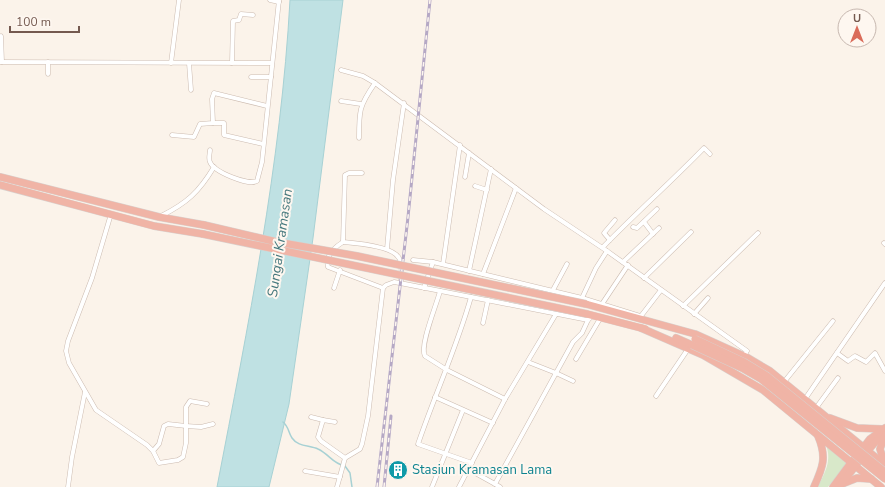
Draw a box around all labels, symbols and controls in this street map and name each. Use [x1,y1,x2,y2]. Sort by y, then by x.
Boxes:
scale bar [10,8,79,34]
north arrow [837,8,877,48]
text: U [853,11,861,26]
text: 100 m [16,14,51,30]
water label: Sungai Kramasan [263,187,297,299]
building icon: Stasiun Kramasan Lama [387,459,409,481]
place label: Stasiun Kramasan Lama [412,461,552,479]

